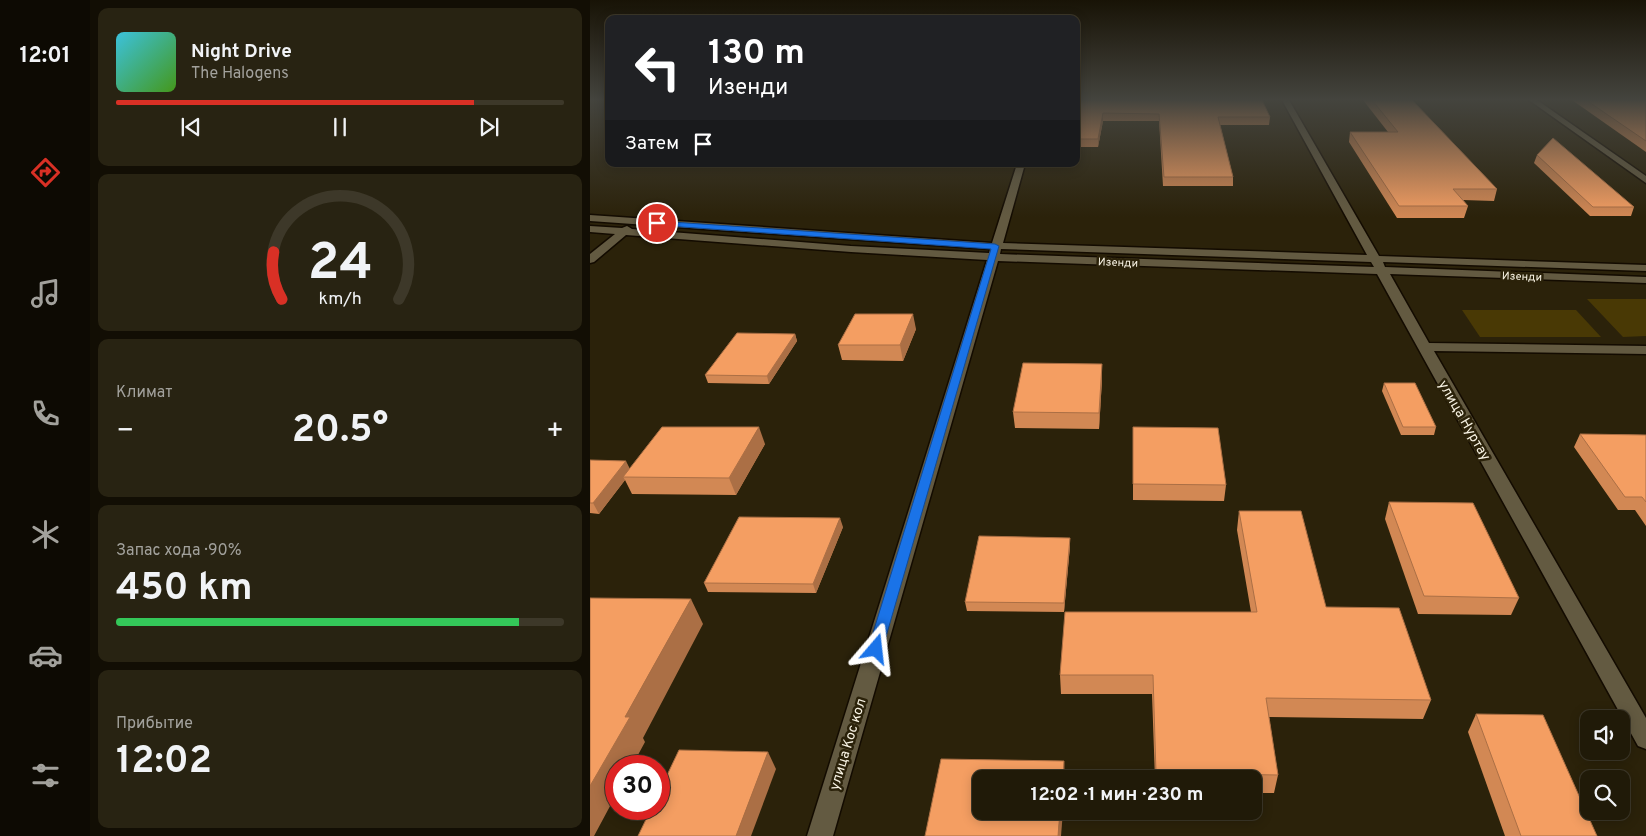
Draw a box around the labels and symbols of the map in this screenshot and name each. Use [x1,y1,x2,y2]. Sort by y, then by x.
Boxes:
pin [636,202,678,244]
street label: Изенди [1098,255,1138,271]
street label: Изенди [1502,269,1542,285]
street label: улица Нуртау [1434,378,1494,464]
position arrow [849,622,901,674]
street label: улица Кос кол [826,697,870,792]
speed limit sign: 30 [605,755,670,820]

